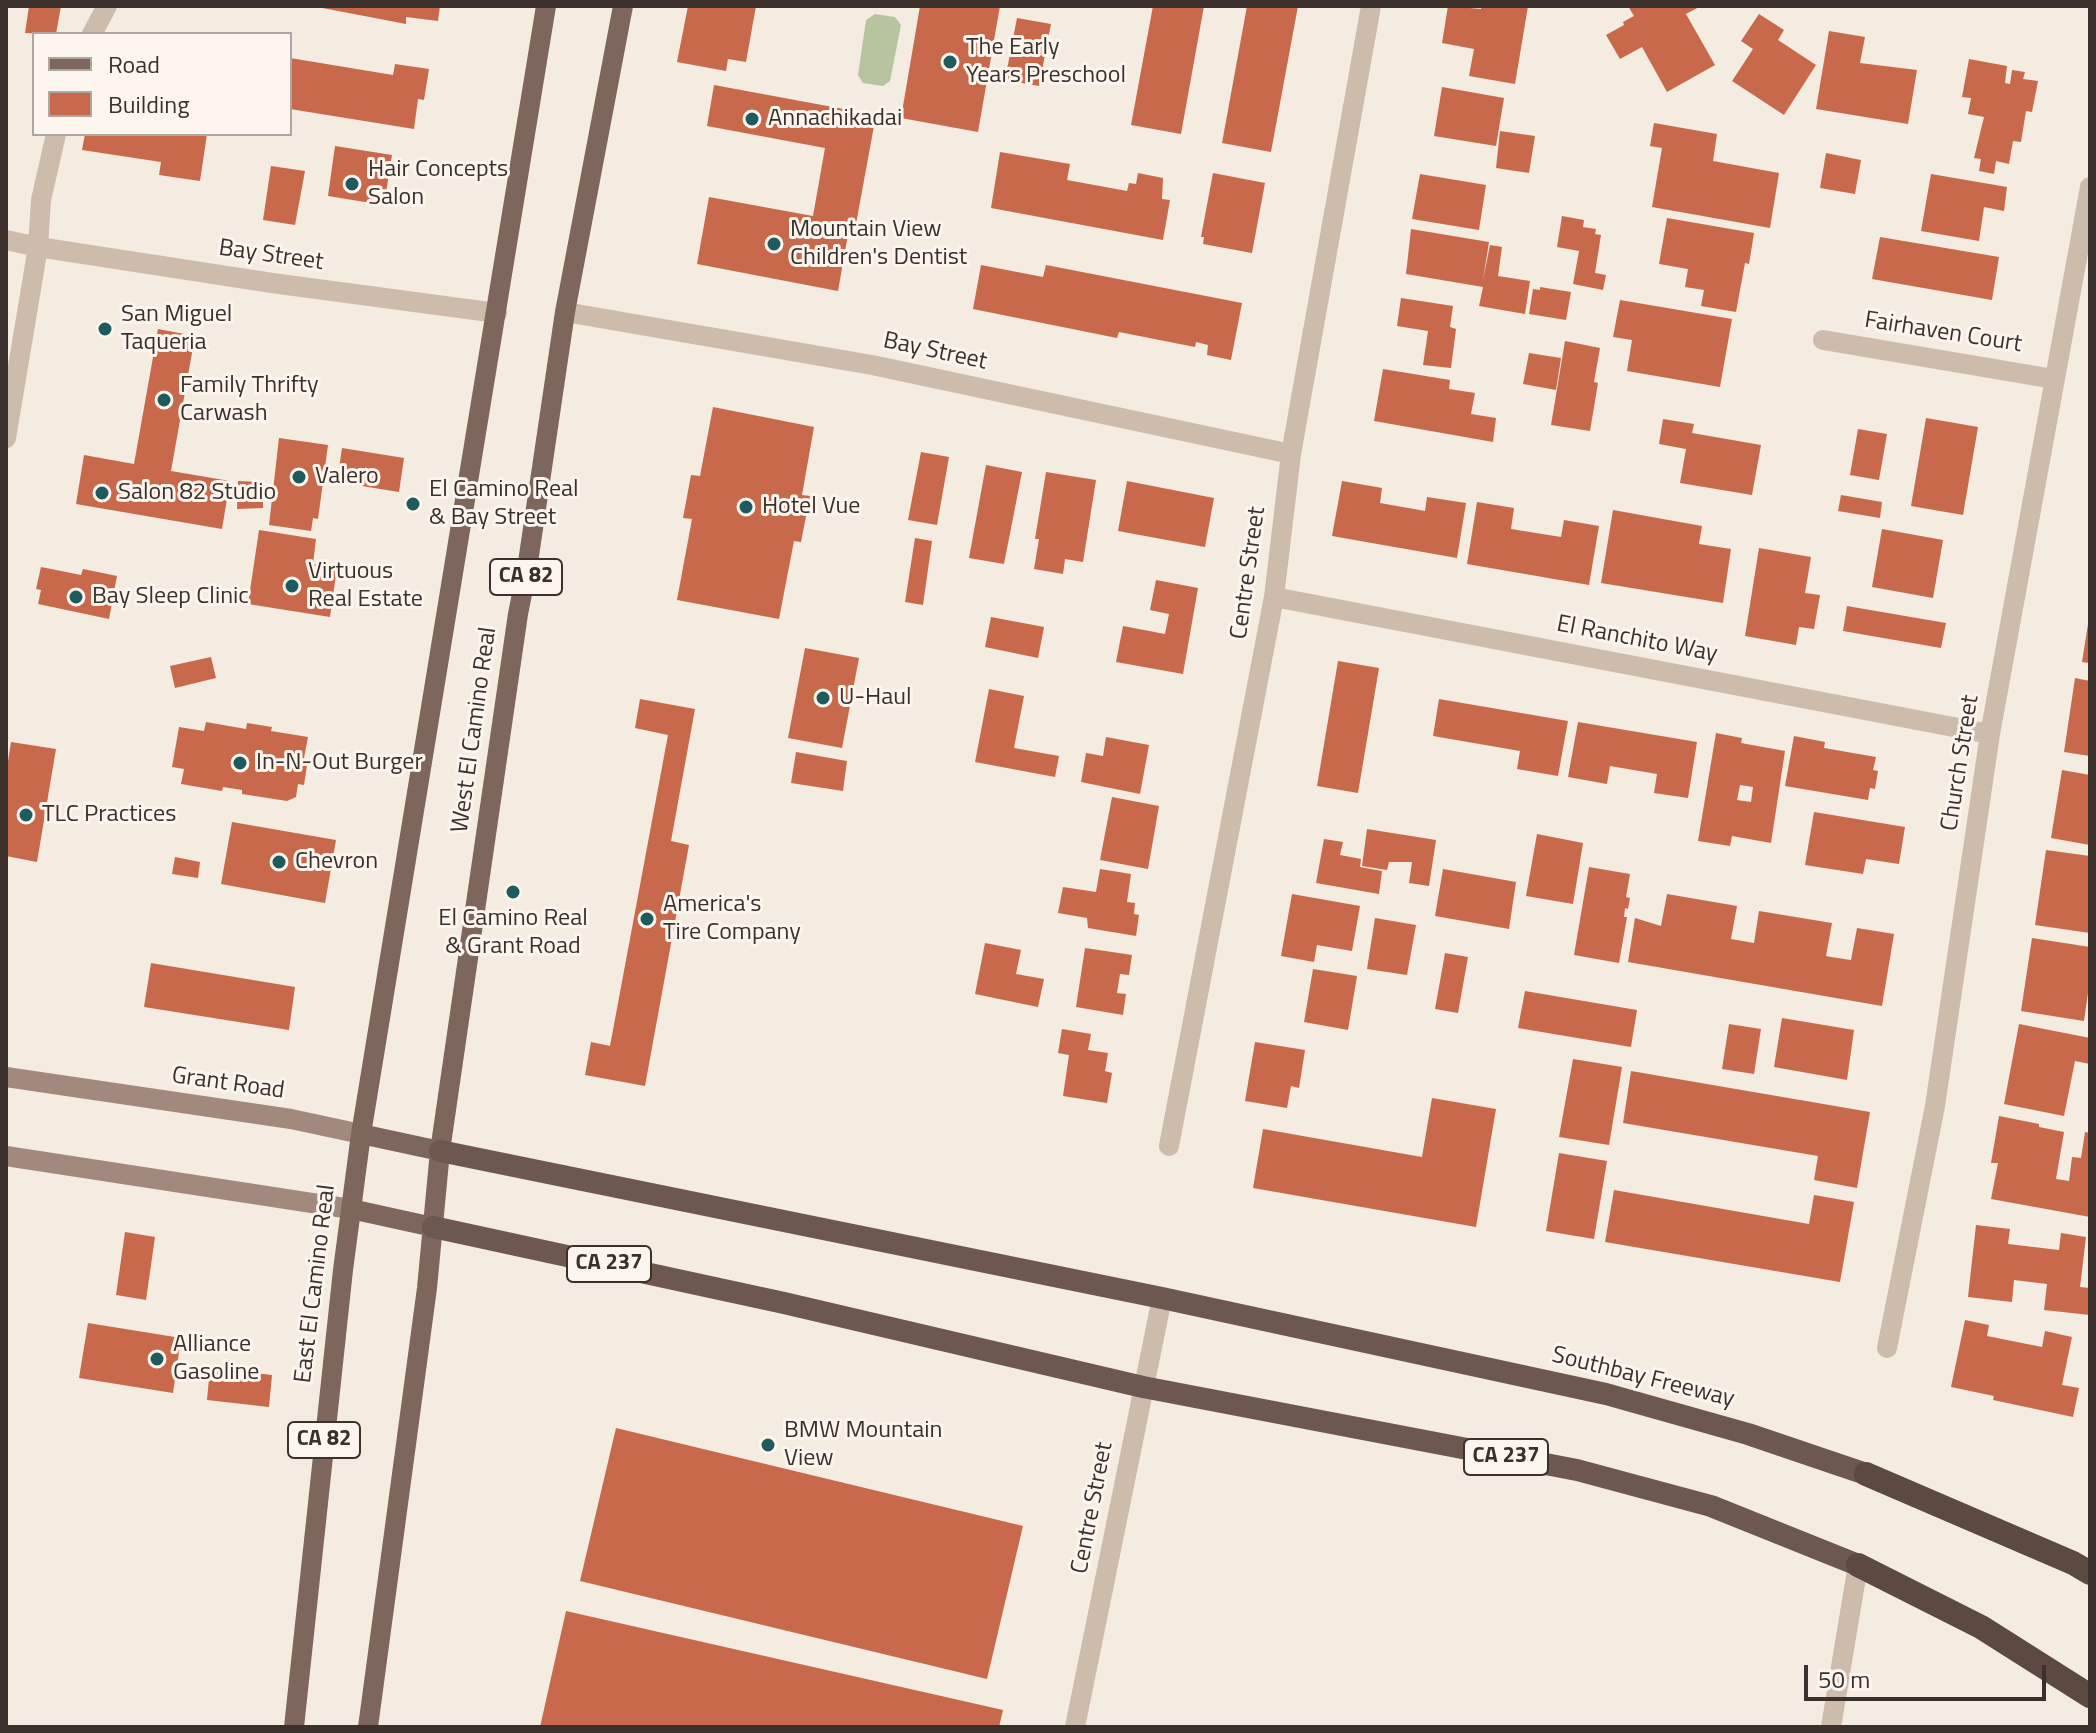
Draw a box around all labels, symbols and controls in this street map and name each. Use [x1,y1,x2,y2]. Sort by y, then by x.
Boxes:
legend [32,32,292,136]
place label: The Early Years Preschool [966,34,1126,90]
text: Road [108,46,160,82]
marker: The Early Years Preschool [941,53,959,71]
text: Building [108,86,190,122]
place label: Annachikadai [768,105,902,133]
marker: Annachikadai [743,110,761,128]
place label: Hair Concepts Salon [368,156,508,212]
marker: Hair Concepts Salon [343,175,361,193]
place label: Mountain View Children's Dentist [790,216,967,272]
street label: Bay Street [217,234,325,278]
marker: Mountain View Children's Dentist [765,235,783,253]
place label: San Miguel Taqueria [121,301,232,357]
street label: Fairhaven Court [1862,306,2024,360]
marker: San Miguel Taqueria [96,320,114,338]
street label: Bay Street [880,327,990,377]
place label: Family Thrifty Carwash [180,372,319,428]
marker: Family Thrifty Carwash [155,391,173,409]
place label: Valero [315,463,379,491]
marker: Valero [290,468,308,486]
place label: El Camino Real & Bay Street [429,476,579,532]
place label: Salon 82 Studio [118,479,276,507]
marker: Salon 82 Studio [93,484,111,502]
place label: Hotel Vue [762,493,860,521]
marker: El Camino Real & Bay Street [404,495,422,513]
marker: Hotel Vue [737,498,755,516]
street label: Centre Street [1225,505,1273,641]
place label: Virtuous Real Estate [308,558,423,614]
road number: CA 82 [490,559,562,595]
marker: Virtuous Real Estate [283,577,301,595]
place label: Bay Sleep Clinic [92,583,249,611]
marker: Bay Sleep Clinic [67,588,85,606]
street label: El Ranchito Way [1554,610,1720,670]
street label: West El Camino Real [446,625,504,835]
place label: U-Haul [839,684,911,712]
marker: U-Haul [814,689,832,707]
street label: Church Street [1936,693,1986,833]
place label: In-N-Out Burger [256,749,423,777]
marker: In-N-Out Burger [231,754,249,772]
place label: TLC Practices [42,801,176,829]
marker: TLC Practices [17,806,35,824]
place label: Chevron [295,848,378,876]
marker: Chevron [270,853,288,871]
marker: El Camino Real & Grant Road [504,883,522,901]
place label: America's Tire Company [663,891,801,947]
place label: El Camino Real & Grant Road [438,905,588,961]
marker: America's Tire Company [638,910,656,928]
street label: Grant Road [170,1062,286,1106]
street label: East El Camino Real [290,1183,342,1385]
road number: CA 237 [567,1246,651,1282]
place label: Alliance Gasoline [173,1331,259,1387]
street label: Southbay Freeway [1549,1341,1737,1415]
marker: Alliance Gasoline [148,1350,166,1368]
place label: BMW Mountain View [784,1417,942,1473]
road number: CA 82 [288,1422,360,1458]
marker: BMW Mountain View [759,1436,777,1454]
road number: CA 237 [1464,1439,1548,1475]
street label: Centre Street [1066,1440,1120,1576]
scale bar [1808,1649,2050,1699]
text: 50 m [1818,1661,1870,1697]

